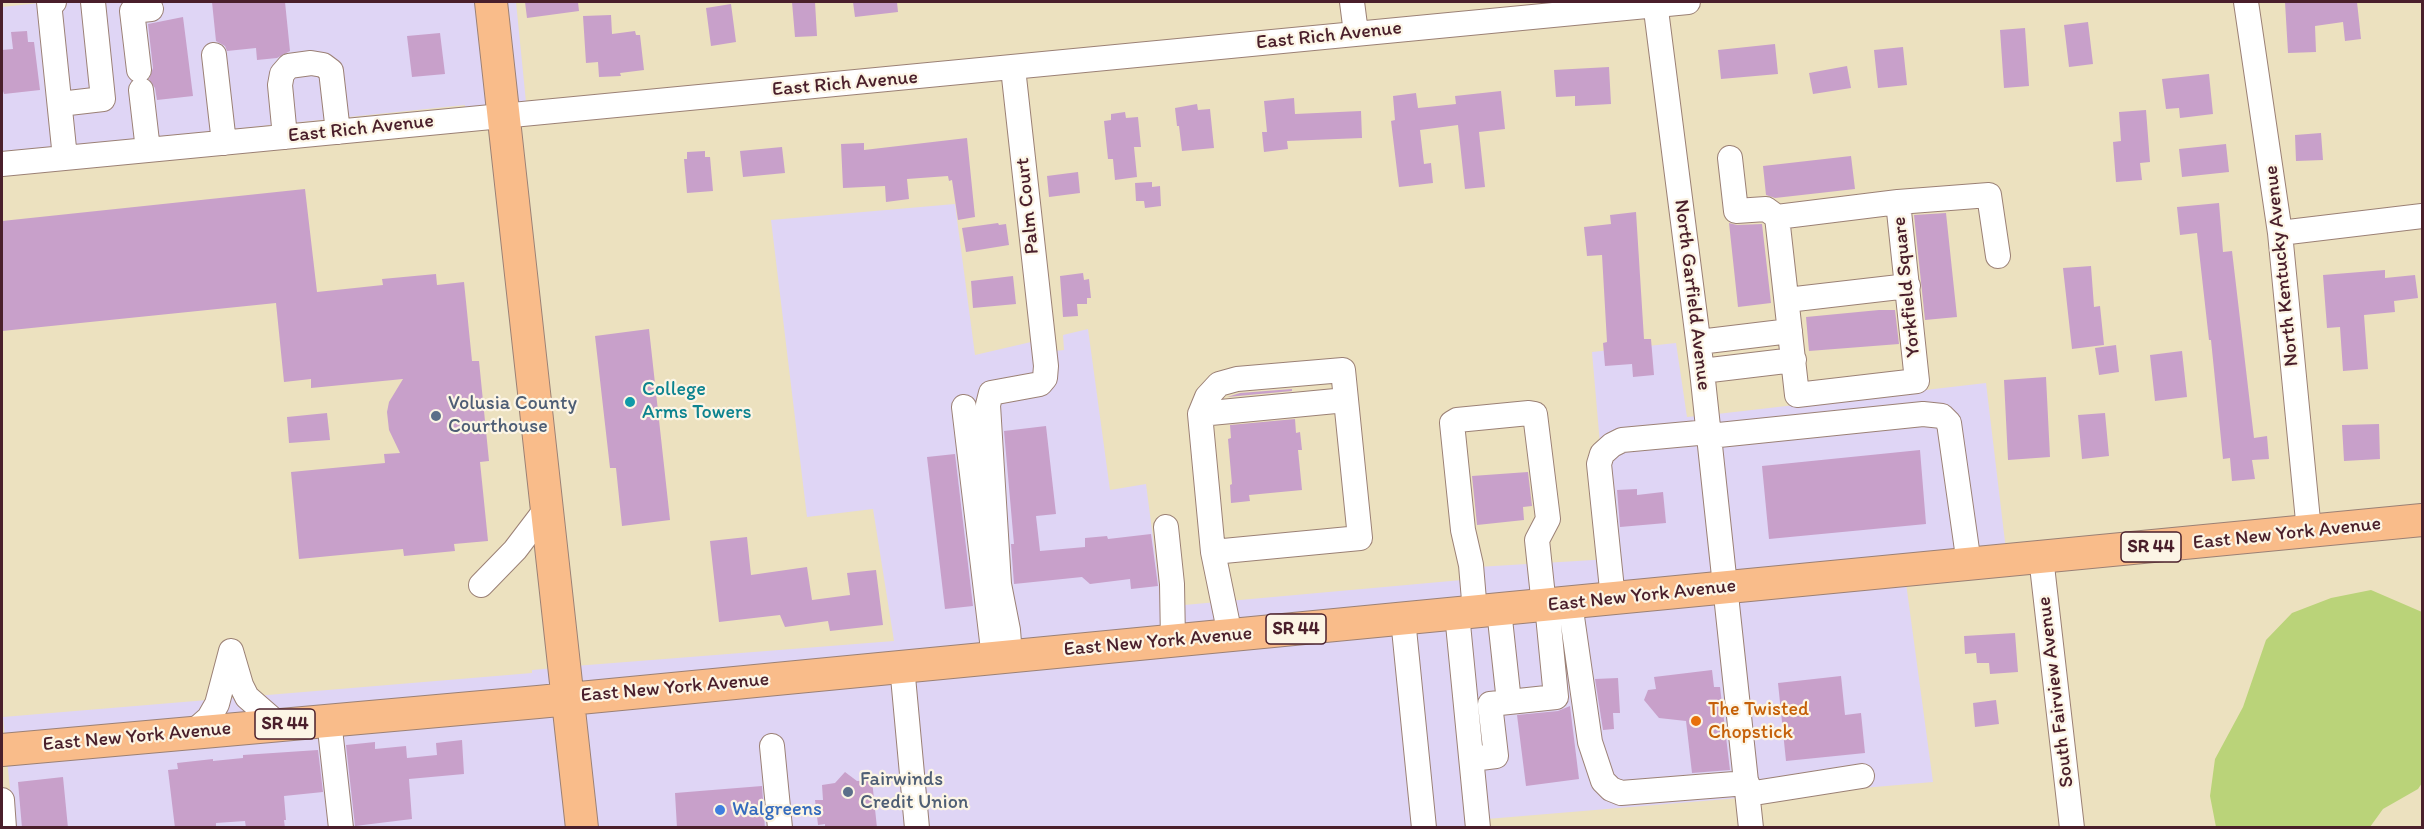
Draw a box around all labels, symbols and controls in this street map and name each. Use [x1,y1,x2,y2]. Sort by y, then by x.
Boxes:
street label: East Rich Avenue [1255,16,1403,56]
street label: East Rich Avenue [771,66,919,102]
street label: East Rich Avenue [287,109,435,149]
street label: Palm Court [1011,157,1045,255]
street label: North Kentucky Avenue [2259,164,2305,368]
street label: North Garfield Avenue [1668,198,1716,392]
street label: Yorkfield Square [1888,215,1926,359]
place label: College Arms Towers [642,378,751,425]
place label: Volusia County Courthouse [448,392,577,439]
marker: College Arms Towers [623,395,637,409]
marker: Volusia County Courthouse [429,409,443,423]
street label: East New York Avenue [2192,512,2382,556]
road number: SR 44 [2121,532,2181,562]
street label: East New York Avenue [1547,574,1737,618]
street label: South Fairview Avenue [2032,595,2080,789]
road number: SR 44 [1266,614,1326,644]
street label: East New York Avenue [1063,622,1253,662]
street label: East New York Avenue [580,668,770,708]
place label: The Twisted Chopstick [1708,698,1809,745]
road number: SR 44 [255,709,315,739]
marker: The Twisted Chopstick [1689,714,1703,728]
street label: East New York Avenue [42,717,232,757]
place label: Fairwinds Credit Union [860,768,968,815]
marker: Fairwinds Credit Union [841,785,855,799]
place label: Walgreens [732,798,822,822]
marker: Walgreens [713,803,727,817]

